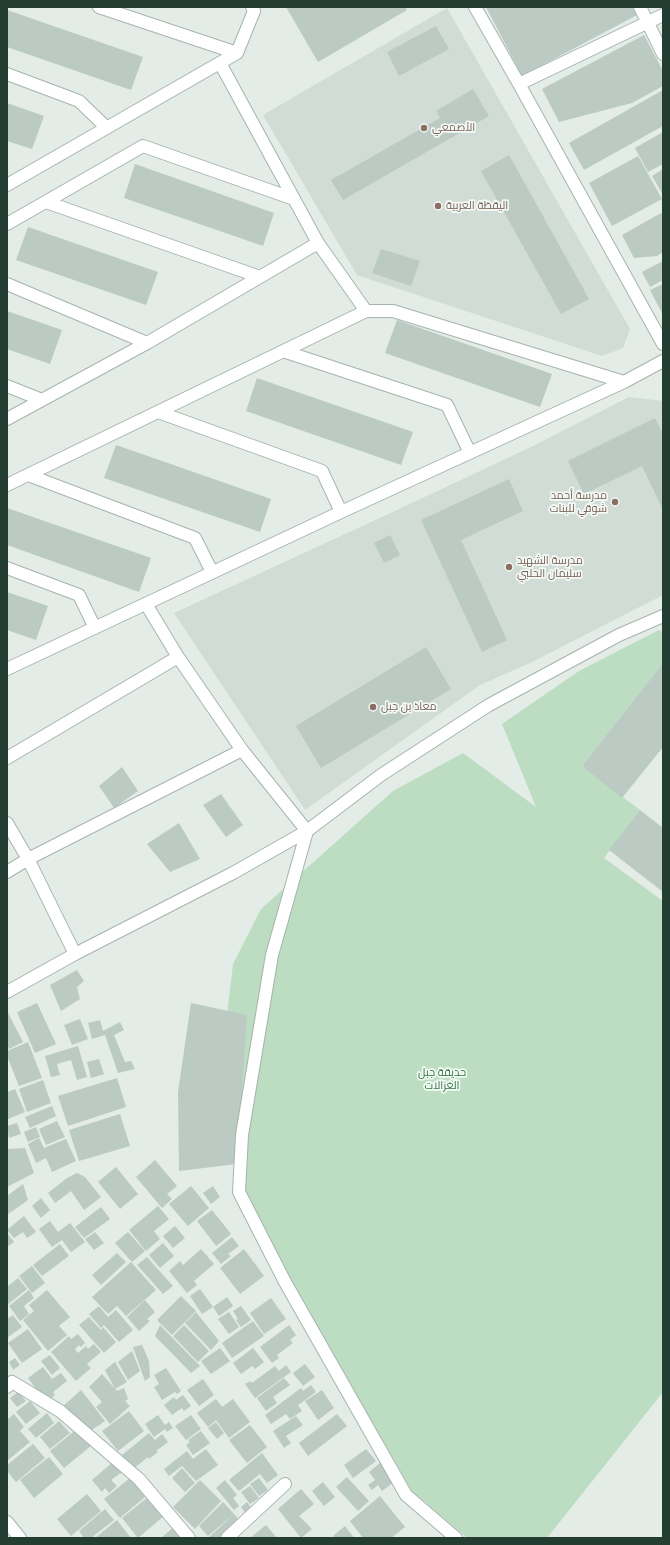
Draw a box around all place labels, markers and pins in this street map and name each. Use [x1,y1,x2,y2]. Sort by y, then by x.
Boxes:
place label: الأصمعي [432,121,475,135]
marker: الأصمعي [419,123,429,133]
place label: اليقظة العربية [446,199,508,213]
marker: اليقظة العربية [433,201,443,211]
place label: مدرسة أحمد شوقي للبنات [550,489,607,515]
marker: مدرسة أحمد شوقي للبنات [610,497,620,507]
place label: مدرسة الشهيد سليمان الحلبي [517,554,583,580]
marker: مدرسة الشهيد سليمان الحلبي [504,562,514,572]
place label: معاذ بن جبل [381,700,437,714]
marker: معاذ بن جبل [368,702,378,712]

